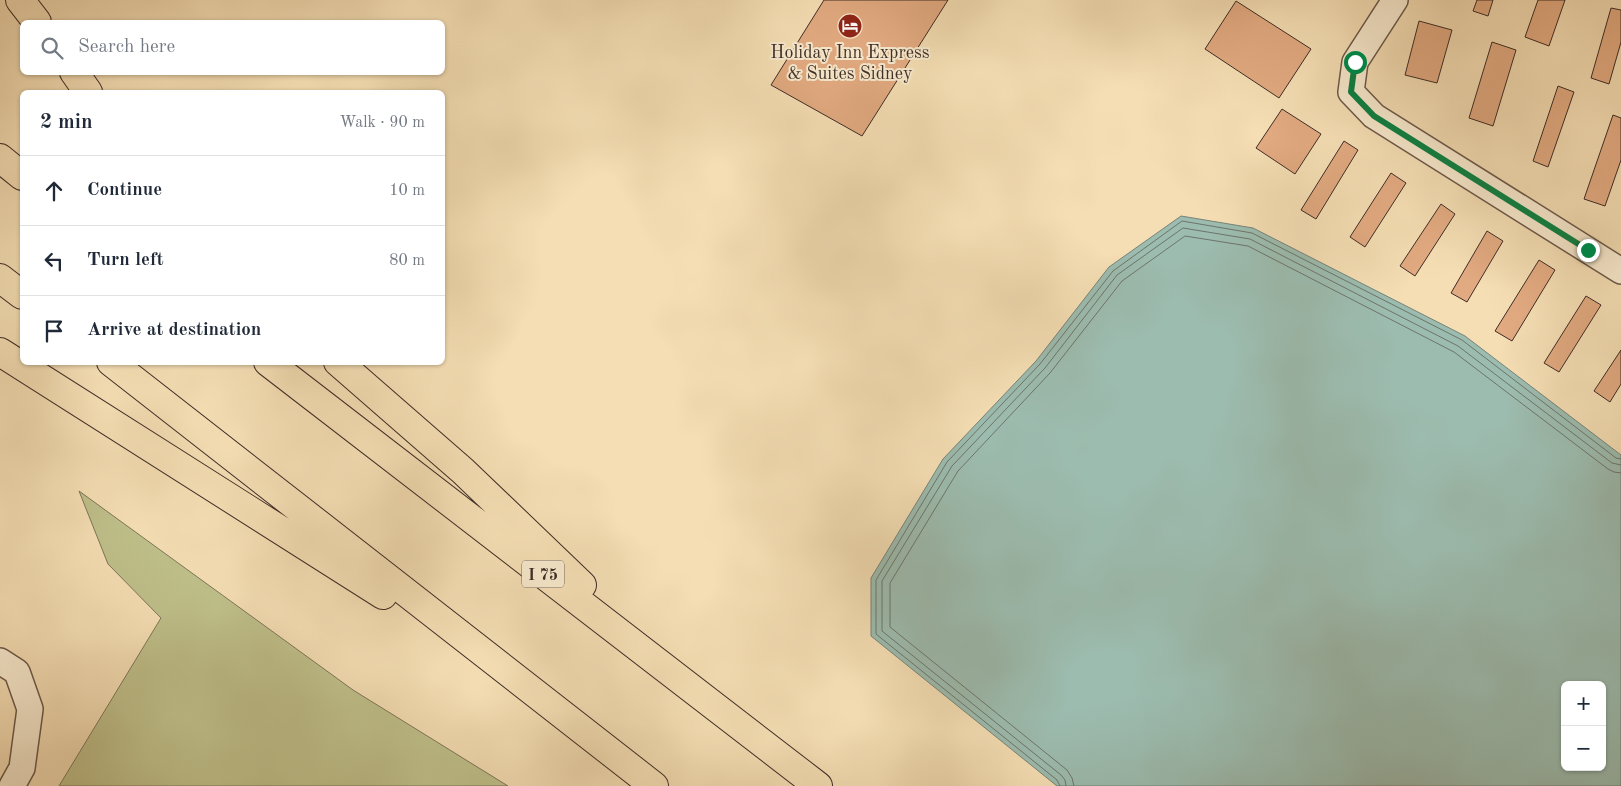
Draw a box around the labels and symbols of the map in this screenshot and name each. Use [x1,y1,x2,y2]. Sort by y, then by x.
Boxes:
hotel icon: Holiday Inn Express & Suites Sidney [837,13,863,39]
place label: Holiday Inn Express & Suites Sidney [770,44,930,83]
route start [1344,51,1367,74]
route end [1577,239,1600,262]
road number: I 75 [522,560,564,588]

